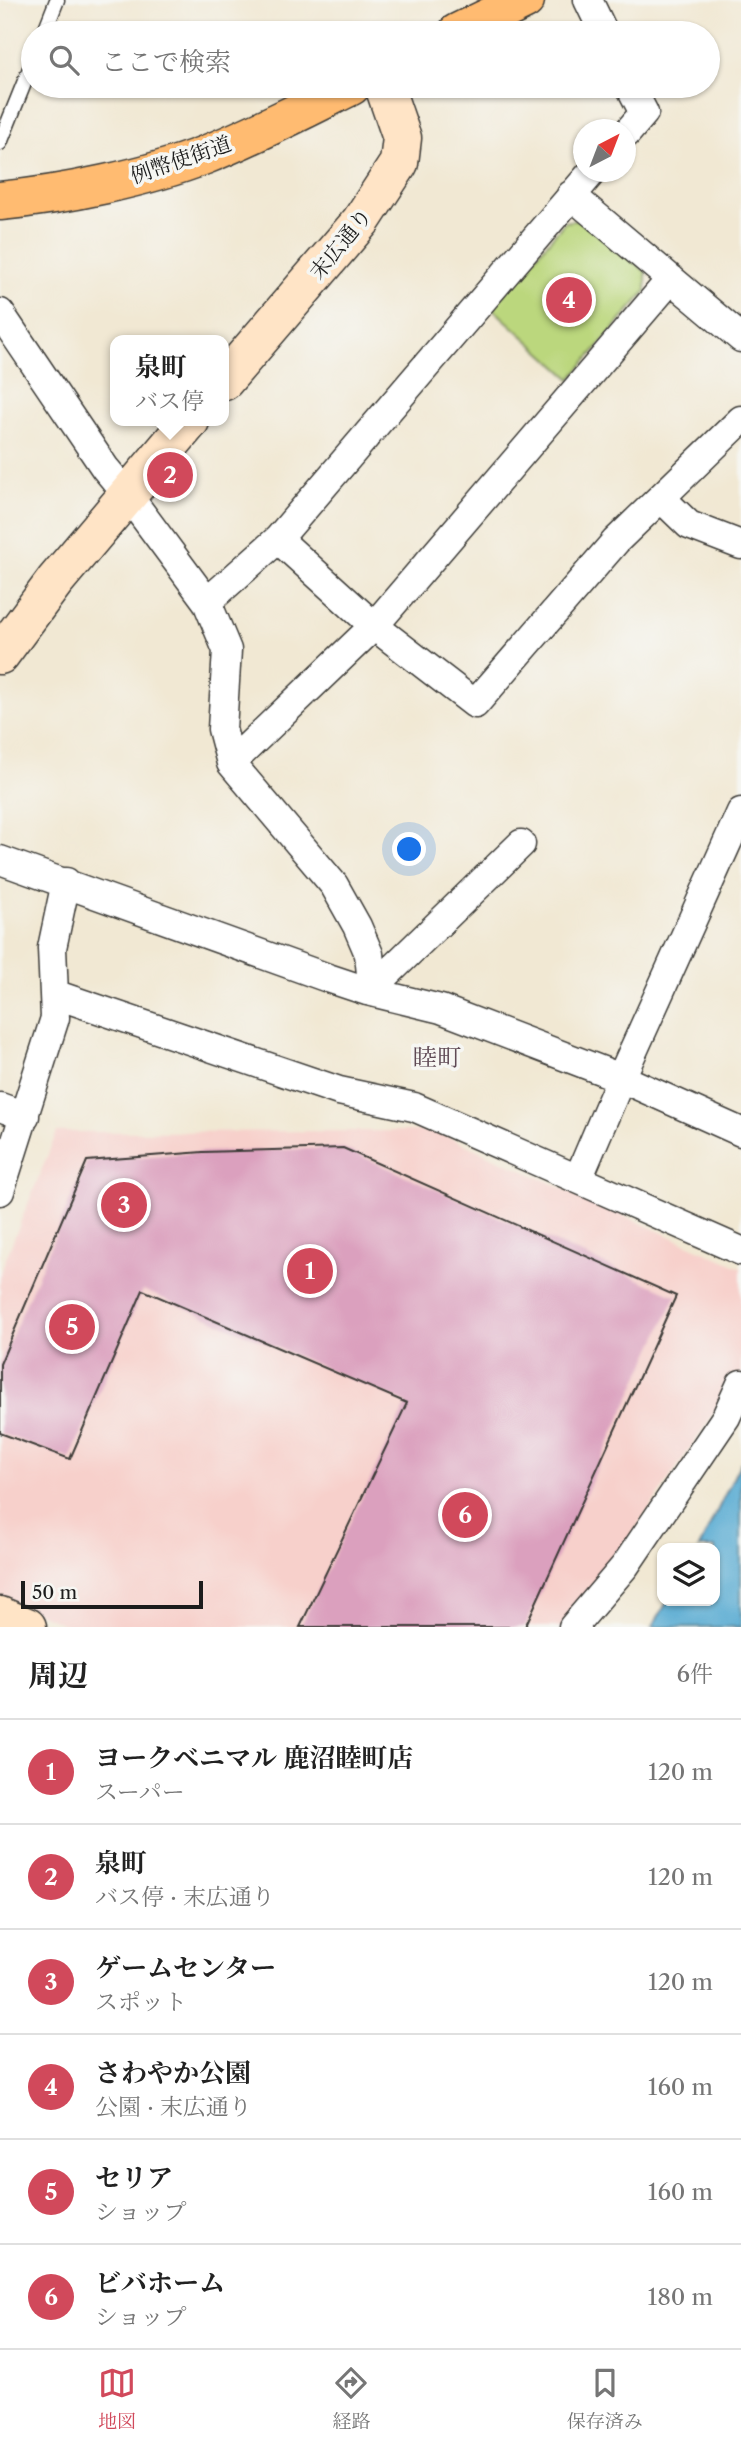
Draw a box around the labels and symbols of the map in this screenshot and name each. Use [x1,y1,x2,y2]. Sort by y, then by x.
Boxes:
north arrow [573,119,636,182]
street label: 例幣使街道 [127,131,235,188]
street label: 末広通り [304,203,377,284]
pin: 4 [546,274,592,326]
pin: 2 [147,449,193,501]
your location [392,832,426,866]
district label: 睦町 [413,1043,461,1072]
pin: 3 [101,1179,147,1231]
pin: 1 [287,1245,333,1297]
pin: 5 [49,1301,95,1353]
pin: 6 [442,1489,488,1541]
scale bar [21,1578,203,1610]

